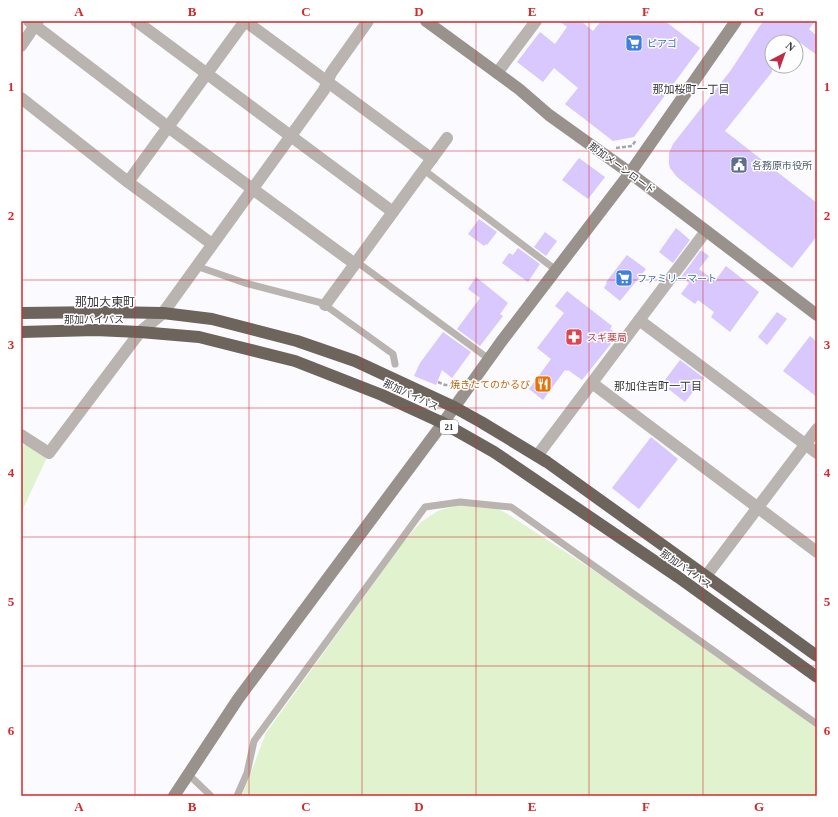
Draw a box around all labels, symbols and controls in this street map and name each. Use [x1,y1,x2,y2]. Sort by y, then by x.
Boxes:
text: A [74,4,84,19]
text: B [188,4,197,19]
text: C [301,4,311,19]
text: D [414,4,424,19]
text: E [528,4,536,19]
text: F [642,4,650,19]
text: G [754,4,764,19]
supermarket icon: ピアゴ [624,33,644,53]
north arrow [764,34,804,74]
place label: ピアゴ [647,38,677,49]
text: N [784,39,798,54]
text: 1 [8,79,14,94]
text: 1 [824,79,830,94]
district label: 那加桜町一丁目 [653,83,730,95]
street label: 那加メーンロード [587,140,657,196]
public building icon: 各務原市役所 [729,155,749,175]
place label: 各務原市役所 [752,160,812,171]
text: 2 [8,208,14,223]
text: 2 [824,208,830,223]
supermarket icon: ファミリーマート [614,268,634,288]
place label: ファミリーマート [637,273,717,284]
district label: 那加大東町 [75,295,135,309]
street label: 那加バイパス [64,314,124,325]
pharmacy icon: スギ薬局 [564,327,584,347]
place label: スギ薬局 [587,332,627,343]
text: 3 [8,337,15,352]
text: 3 [824,337,831,352]
restaurant icon: 焼きたてのかるび [533,374,553,394]
street label: 那加バイパス [382,377,440,413]
place label: 焼きたてのかるび [450,379,530,390]
district label: 那加住吉町一丁目 [614,380,702,392]
road number: 21 [440,420,458,434]
text: 4 [8,465,15,480]
text: 4 [824,465,831,480]
street label: 那加バイパス [658,547,714,591]
text: 5 [8,594,15,609]
text: 5 [824,594,831,609]
text: 6 [8,723,15,738]
text: 6 [824,723,831,738]
text: A [74,799,84,814]
text: B [188,799,197,814]
text: C [301,799,311,814]
text: D [414,799,424,814]
text: E [528,799,536,814]
text: F [642,799,650,814]
text: G [754,799,764,814]

